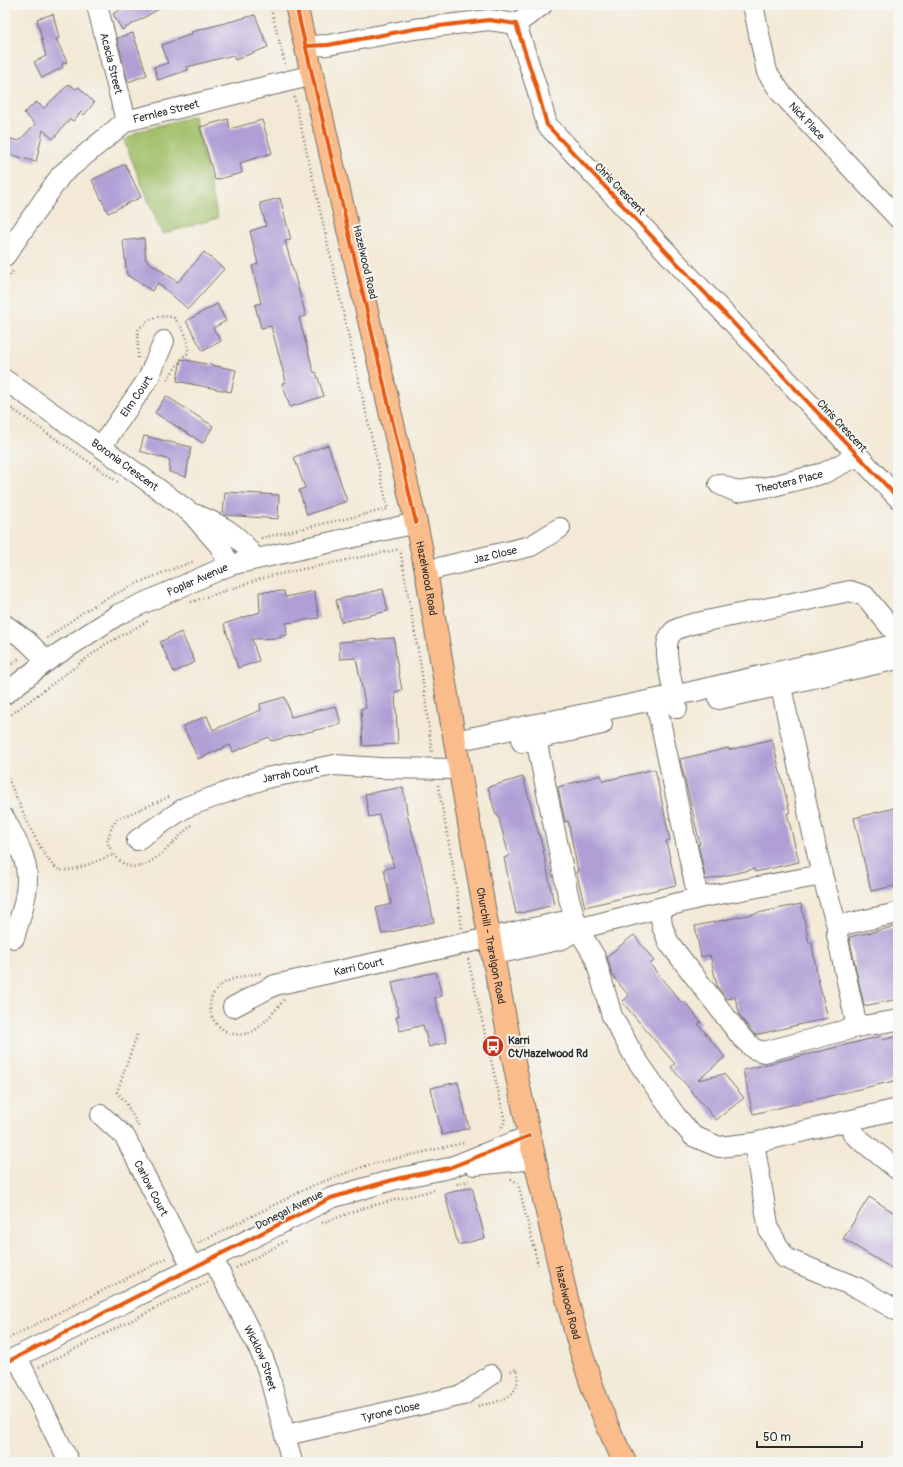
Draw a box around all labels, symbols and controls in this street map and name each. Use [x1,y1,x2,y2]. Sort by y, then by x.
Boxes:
street label: Acacia Street [98,31,126,96]
street label: Fernlea Street [132,97,201,126]
street label: Nick Place [786,99,828,143]
street label: Chris Crescent [592,160,648,218]
street label: Hazelwood Road [350,224,380,300]
street label: Elm Court [117,373,155,419]
street label: Chris Crescent [814,397,870,455]
street label: Boronia Crescent [89,436,162,494]
street label: Theotera Place [755,467,825,495]
street label: Hazelwood Road [413,540,440,617]
street label: Jaz Close [472,543,519,566]
street label: Poplar Avenue [165,560,230,599]
street label: Jarrah Court [260,762,320,785]
street label: Churchill - Traralgon Road [474,886,509,1005]
street label: Karri Court [332,955,385,978]
bus stop icon: Karri Ct/Hazelwood Rd [480,1033,506,1059]
place label: Karri Ct/Hazelwood Rd [508,1034,588,1060]
street label: Carlow Court [132,1158,171,1219]
street label: Donegal Avenue [253,1187,325,1233]
street label: Hazelwood Road [553,1264,584,1341]
street label: Wicklow Street [241,1323,280,1393]
street label: Tyrone Close [360,1398,422,1424]
scale bar [757,1423,862,1449]
text: 50 m [763,1430,791,1445]

